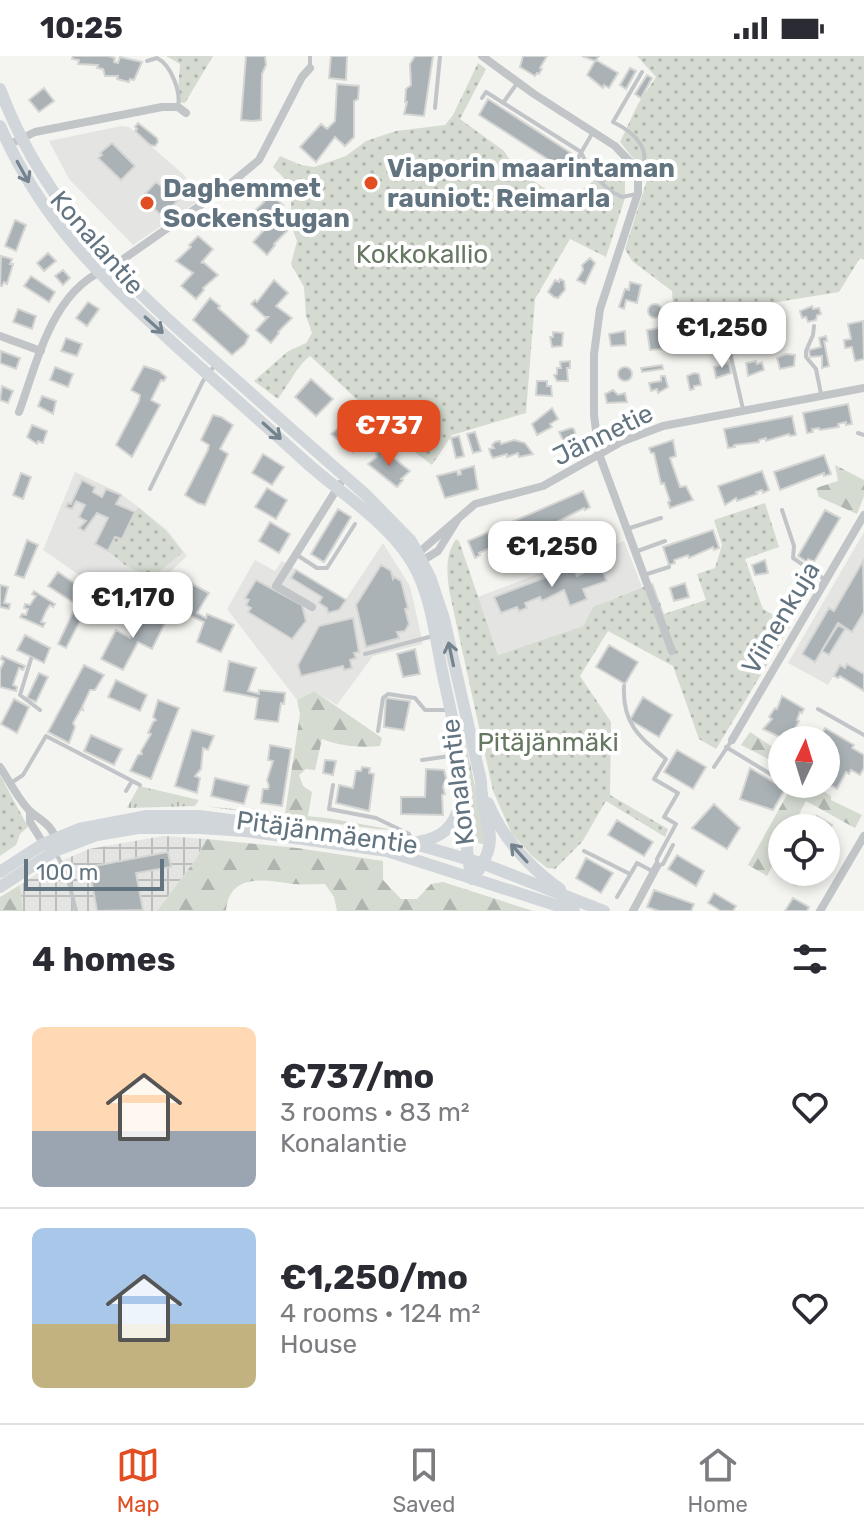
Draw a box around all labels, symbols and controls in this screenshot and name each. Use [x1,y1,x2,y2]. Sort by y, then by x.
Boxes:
text: 10:25 [40,10,123,46]
place label: Viaporin maarintaman rauniot: Reimarla [387,153,675,214]
one-way arrow [15,159,31,183]
place label: Daghemmet Sockenstugan [163,173,350,234]
marker: Viaporin maarintaman rauniot: Reimarla [362,174,380,192]
street label: Konalantie [44,185,150,301]
marker: Daghemmet Sockenstugan [138,194,156,212]
park label: Kokkokallio [356,239,488,270]
pin: €1,250 [657,302,787,370]
text: €1,250 [676,312,768,343]
one-way arrow [143,316,163,334]
street label: Jännetie [548,397,658,473]
pin: €737 [342,400,436,468]
text: €737 [355,410,423,441]
one-way arrow [261,422,281,440]
pin: €1,250 [487,521,617,589]
text: €1,250 [506,531,598,562]
street label: Viinenkuja [735,556,827,680]
pin: €1,170 [68,572,198,640]
text: €1,170 [91,582,175,613]
one-way arrow [443,641,458,667]
street label: Konalantie [435,717,481,847]
north arrow [768,726,840,798]
map controls [768,726,840,886]
park label: Pitäjänmäki [477,727,619,758]
street label: Pitäjänmäentie [234,805,420,861]
button: locate [768,814,840,886]
one-way arrow [510,843,528,863]
scale bar [24,855,164,891]
text: 100 m [36,859,98,886]
icon: filters [788,937,832,981]
text: 4 homes [32,939,175,980]
text: €737/mo [280,1056,434,1097]
icon: home [96,1059,192,1155]
icon: heart [788,1085,832,1129]
text: 3 rooms · 83 m² [280,1097,470,1128]
text: Konalantie [280,1128,407,1159]
text: €1,250/mo [280,1257,468,1298]
icon: home [96,1260,192,1356]
icon: heart [788,1286,832,1330]
text: 4 rooms · 124 m² [280,1298,480,1329]
text: House [280,1329,357,1360]
tab: Map [116,1443,160,1518]
tab: Saved [392,1443,455,1518]
tab: Home [688,1443,748,1518]

